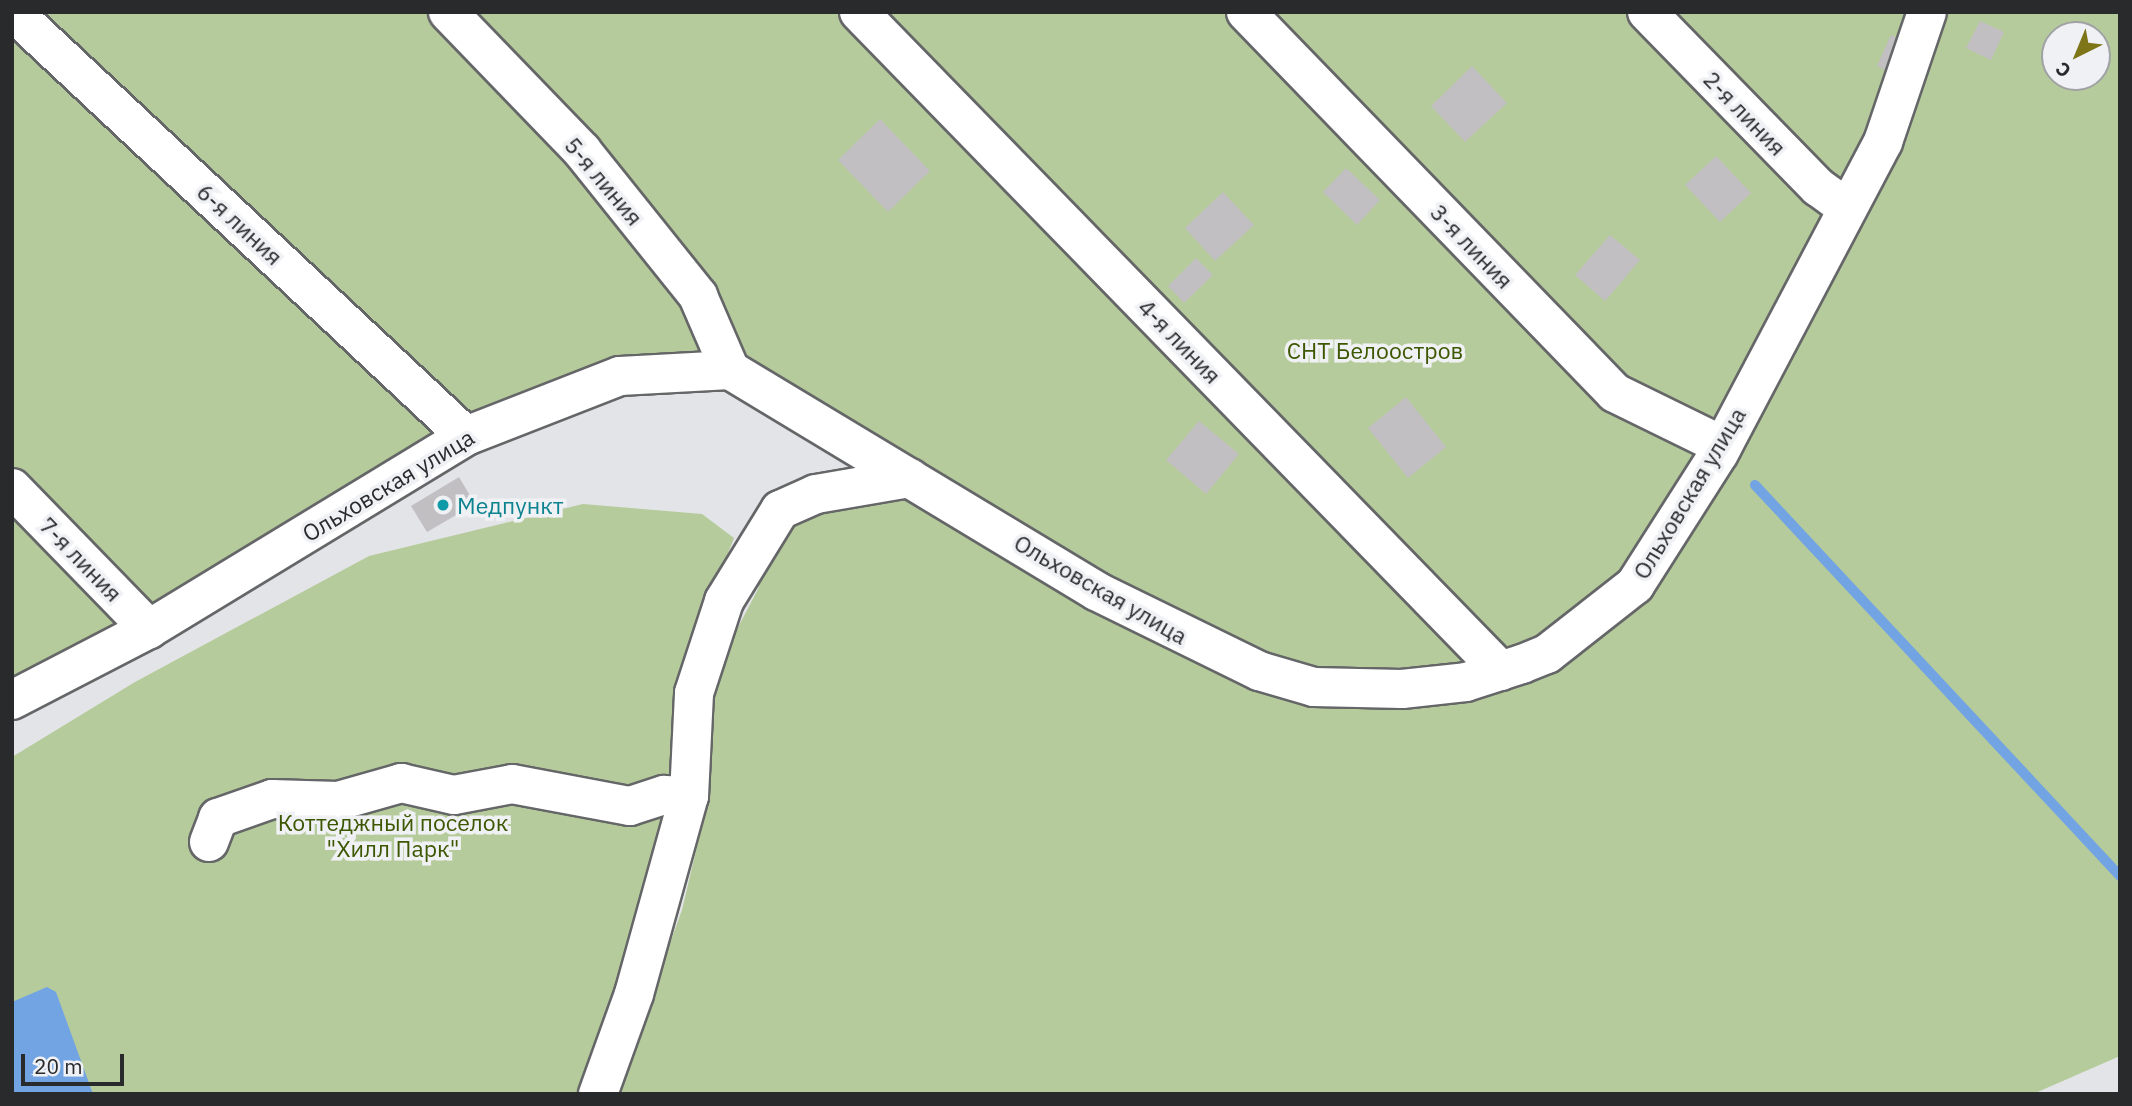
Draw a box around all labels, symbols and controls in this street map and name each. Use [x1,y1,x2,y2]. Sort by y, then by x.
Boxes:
north arrow [2041,21,2111,91]
text: С [2050,57,2076,83]
street label: 2-я линия [1698,65,1792,161]
street label: 5-я линия [559,131,649,231]
street label: 6-я линия [192,178,288,270]
street label: 3-я линия [1425,198,1519,294]
street label: 4-я линия [1133,293,1227,389]
park label: СНТ Белоостров [1287,336,1463,364]
street label: Ольховская улица [1627,402,1751,584]
street label: Ольховская улица [297,423,479,547]
place label: Медпункт [457,491,564,519]
marker: Медпункт [435,497,451,513]
street label: 7-я линия [34,511,128,607]
street label: Ольховская улица [1009,528,1193,650]
park label: Коттеджный поселок "Хилл Парк" [278,808,508,862]
scale bar [24,1040,128,1084]
text: 20 m [34,1052,83,1080]

